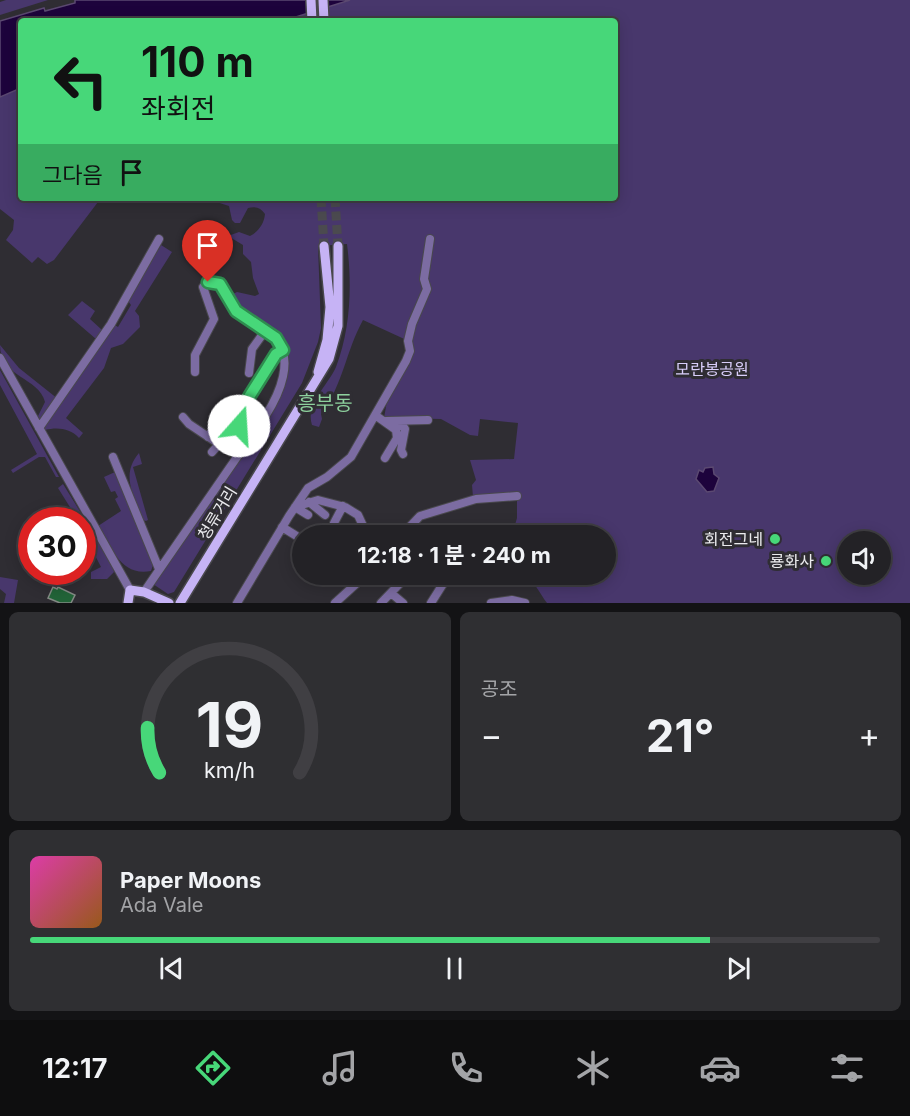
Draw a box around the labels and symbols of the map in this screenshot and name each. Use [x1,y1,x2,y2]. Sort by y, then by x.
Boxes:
pin [182,220,233,282]
park label: 모란봉공원 [675,359,749,379]
district label: 흥부동 [297,391,353,415]
position arrow [207,394,271,458]
street label: 청류거리 [193,483,241,543]
speed limit sign: 30 [18,507,96,585]
place label: 회전그네 [704,529,763,549]
marker: 회전그네 [768,532,782,546]
place label: 룡화사 [770,551,814,571]
marker: 룡화사 [819,554,833,568]

